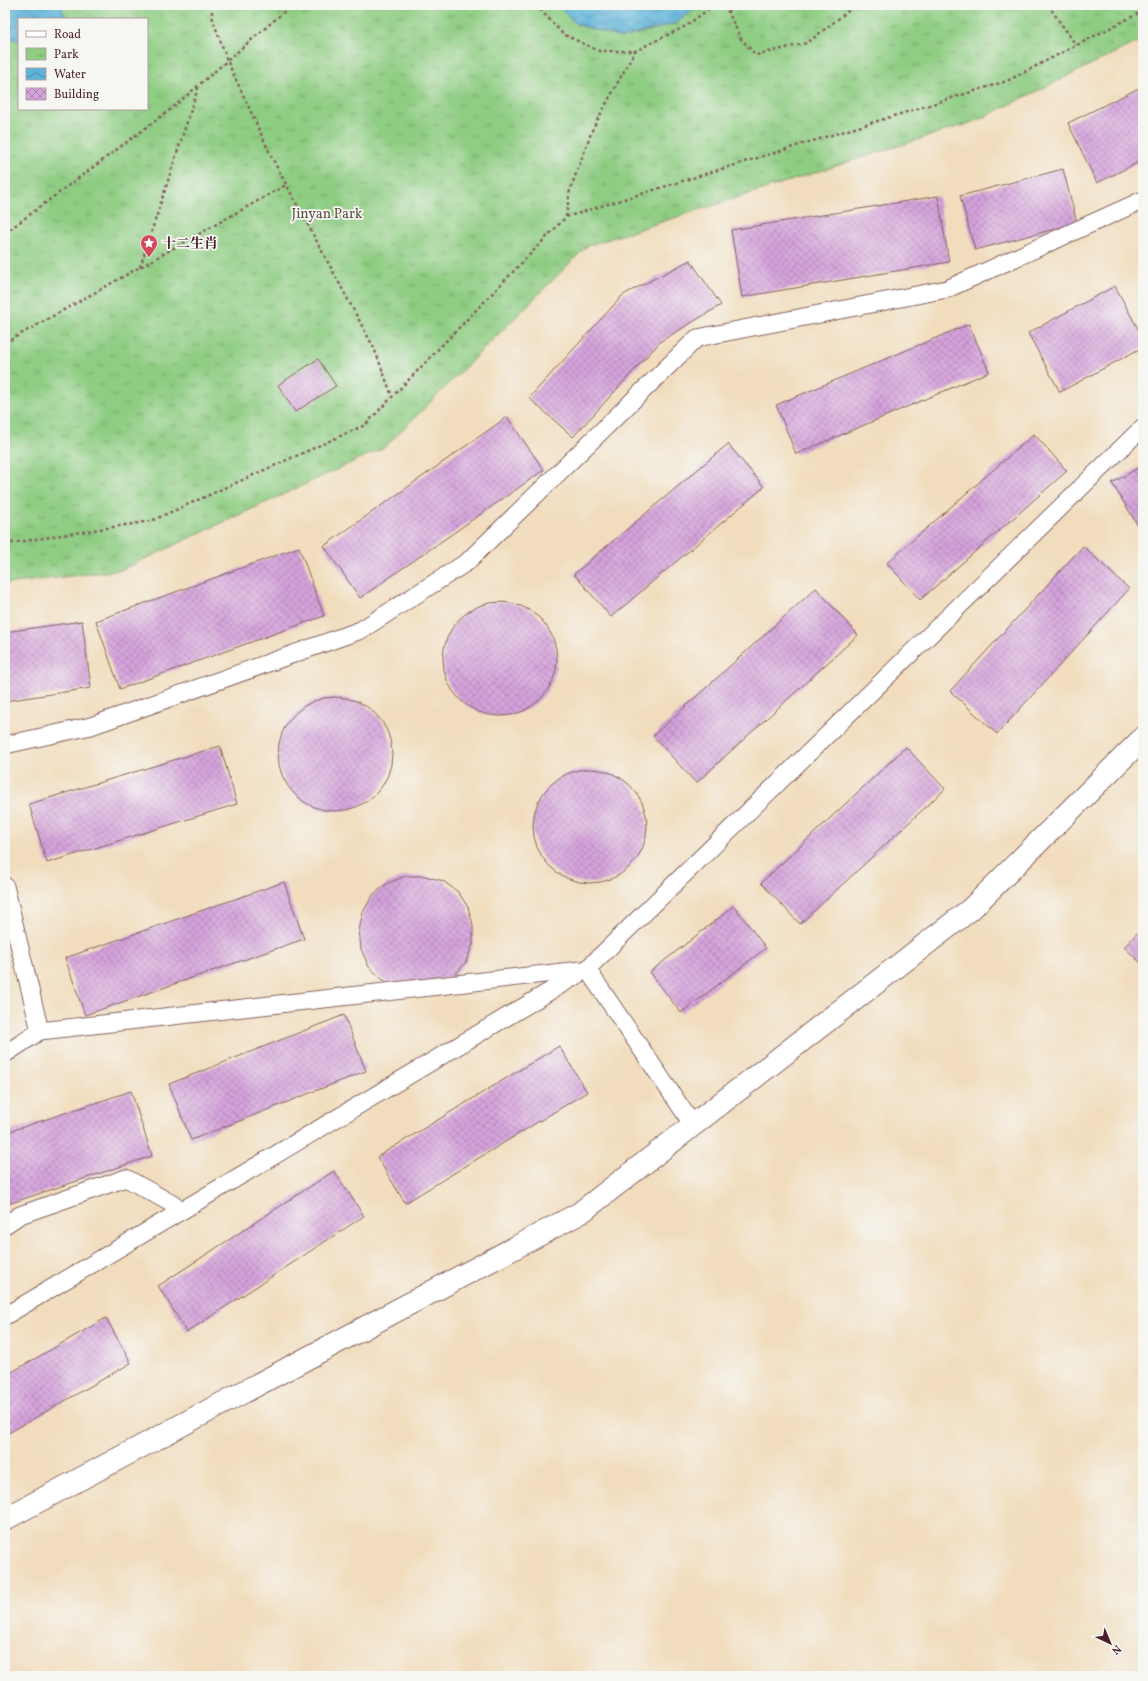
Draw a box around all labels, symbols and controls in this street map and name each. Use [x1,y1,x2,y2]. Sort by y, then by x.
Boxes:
legend [18,18,148,110]
text: Road [54,27,81,43]
text: Park [54,47,79,63]
text: Water [54,67,86,83]
text: Building [54,87,99,103]
park label: Jinyan Park [292,205,363,224]
place icon: 十二生肖 [139,233,159,258]
place label: 十二生肖 [162,235,218,254]
north arrow [1090,1623,1130,1663]
text: N [1108,1641,1124,1657]

